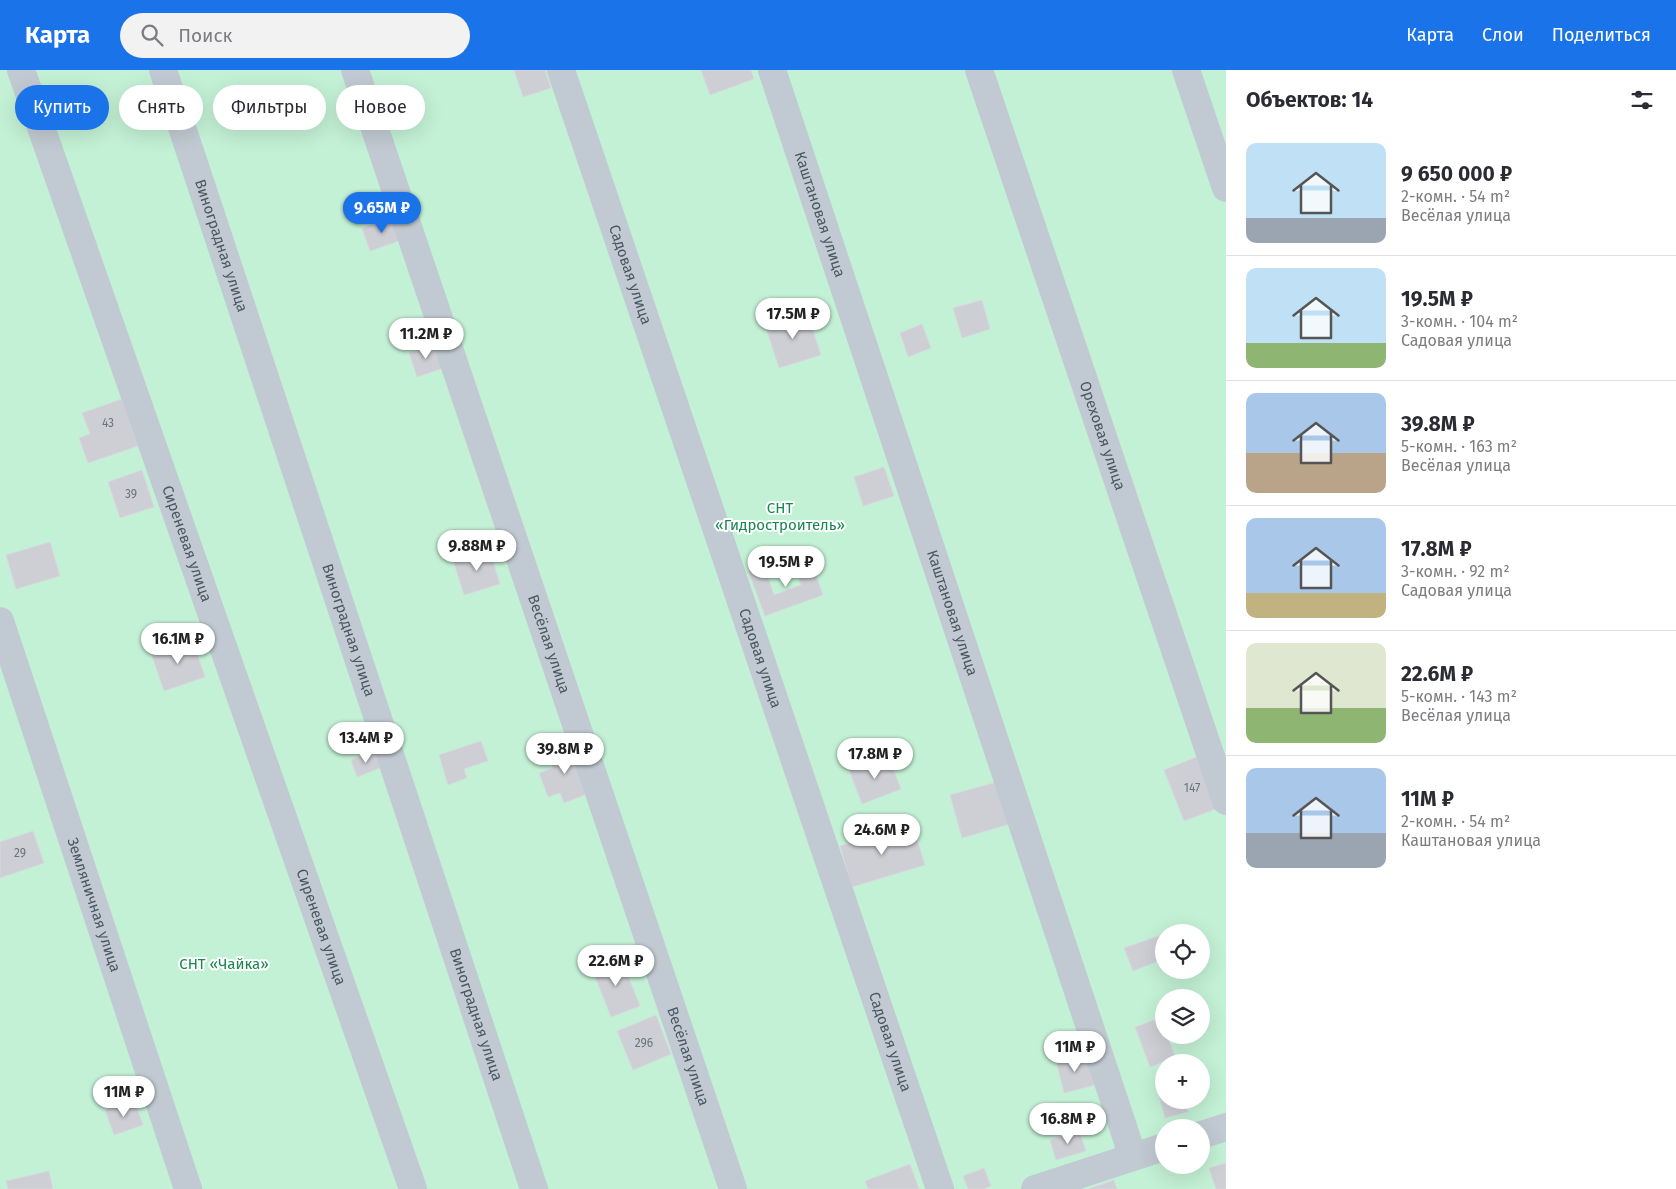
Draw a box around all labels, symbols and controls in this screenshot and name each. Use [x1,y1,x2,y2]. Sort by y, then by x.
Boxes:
search box [120,13,470,58]
text: Карта [25,21,90,49]
icon: search [138,21,166,49]
text: Поиск [178,24,232,47]
text: Карта [1406,24,1454,46]
text: Слои [1482,24,1524,46]
text: Поделиться [1552,24,1651,46]
chip: Купить [15,85,109,130]
chip: Снять [119,85,203,130]
chip: Фильтры [213,85,326,130]
chip: Новое [336,85,425,130]
icon: filters [1628,86,1656,114]
text: Объектов: 14 [1246,87,1373,113]
street label: Каштановая улица [791,149,849,279]
text: 9 650 000 ₽ [1401,161,1512,187]
icon: home [1286,163,1346,223]
street label: Виноградная улица [191,177,252,314]
text: 2-комн. · 54 m² [1401,187,1510,206]
pin: 9.65M ₽ [336,191,428,234]
text: 9.65M ₽ [354,198,410,217]
text: Весёлая улица [1401,206,1511,225]
street label: Садовая улица [605,222,656,327]
text: 19.5M ₽ [1401,286,1473,312]
icon: home [1286,288,1346,348]
pin: 17.5M ₽ [747,298,839,340]
text: 17.5M ₽ [766,304,820,323]
text: 3-комн. · 104 m² [1401,312,1518,331]
pin: 11.2M ₽ [380,318,472,360]
text: 11.2M ₽ [400,324,452,343]
text: Садовая улица [1401,331,1512,350]
street label: Ореховая улица [1076,379,1129,492]
text: 39.8M ₽ [1401,411,1475,437]
icon: home [1286,413,1346,473]
house number: 43 [102,416,114,430]
text: 5-комн. · 163 m² [1401,437,1517,456]
text: Весёлая улица [1401,456,1511,475]
street label: Сиреневая улица [158,483,216,604]
house number: 39 [125,487,137,501]
park label: СНТ «Гидростроитель» [715,499,845,534]
pin: 9.88M ₽ [431,530,523,572]
text: 9.88M ₽ [448,536,506,555]
text: 17.8M ₽ [1401,536,1472,562]
icon: home [1286,538,1346,598]
pin: 19.5M ₽ [740,546,832,588]
street label: Каштановая улица [923,548,982,678]
text: 19.5M ₽ [759,552,813,571]
street label: Виноградная улица [318,561,379,699]
text: 3-комн. · 92 m² [1401,562,1510,581]
text: Садовая улица [1401,581,1512,600]
street label: Весёлая улица [524,592,574,696]
street label: Садовая улица [735,606,785,710]
pin: 16.1M ₽ [132,622,224,665]
text: 16.1M ₽ [152,629,204,648]
text: 22.6M ₽ [1401,661,1473,687]
icon: home [1286,663,1346,723]
text: 5-комн. · 143 m² [1401,687,1517,706]
text: Весёлая улица [1401,706,1511,725]
pin: 13.4M ₽ [320,722,412,764]
text: 13.4M ₽ [339,728,393,747]
pin: 39.8M ₽ [519,732,611,775]
pin: 17.8M ₽ [829,738,921,780]
text: 39.8M ₽ [537,739,593,758]
text: 17.8M ₽ [848,744,902,763]
house number: 147 [1184,781,1200,795]
text: 11M ₽ [1401,786,1454,812]
icon: home [1286,788,1346,848]
text: 2-комн. · 54 m² [1401,812,1510,831]
pin: 24.6M ₽ [836,814,928,856]
text: 24.6M ₽ [854,820,910,839]
text: Каштановая улица [1401,831,1541,850]
street label: Земляничная улица [63,835,125,974]
house number: 29 [14,846,26,860]
street label: Сиреневая улица [293,866,350,987]
map controls [1155,924,1210,1174]
button: locate [1155,924,1210,979]
pin: 22.6M ₽ [570,944,662,987]
street label: Виноградная улица [446,946,506,1083]
text: 22.6M ₽ [588,951,644,970]
park label: СНТ «Чайка» [179,955,269,973]
button: layers [1155,989,1210,1044]
street label: Садовая улица [865,990,915,1094]
street label: Весёлая улица [663,1005,713,1108]
pin: 11M ₽ [1040,1030,1110,1073]
house number: 296 [635,1036,653,1050]
text: 11M ₽ [1055,1037,1095,1056]
button: + [1155,1054,1210,1109]
pin: 11M ₽ [89,1076,159,1118]
text: 11M ₽ [104,1082,144,1101]
pin: 16.8M ₽ [1022,1102,1114,1145]
text: 16.8M ₽ [1040,1109,1096,1128]
button: − [1155,1119,1210,1174]

